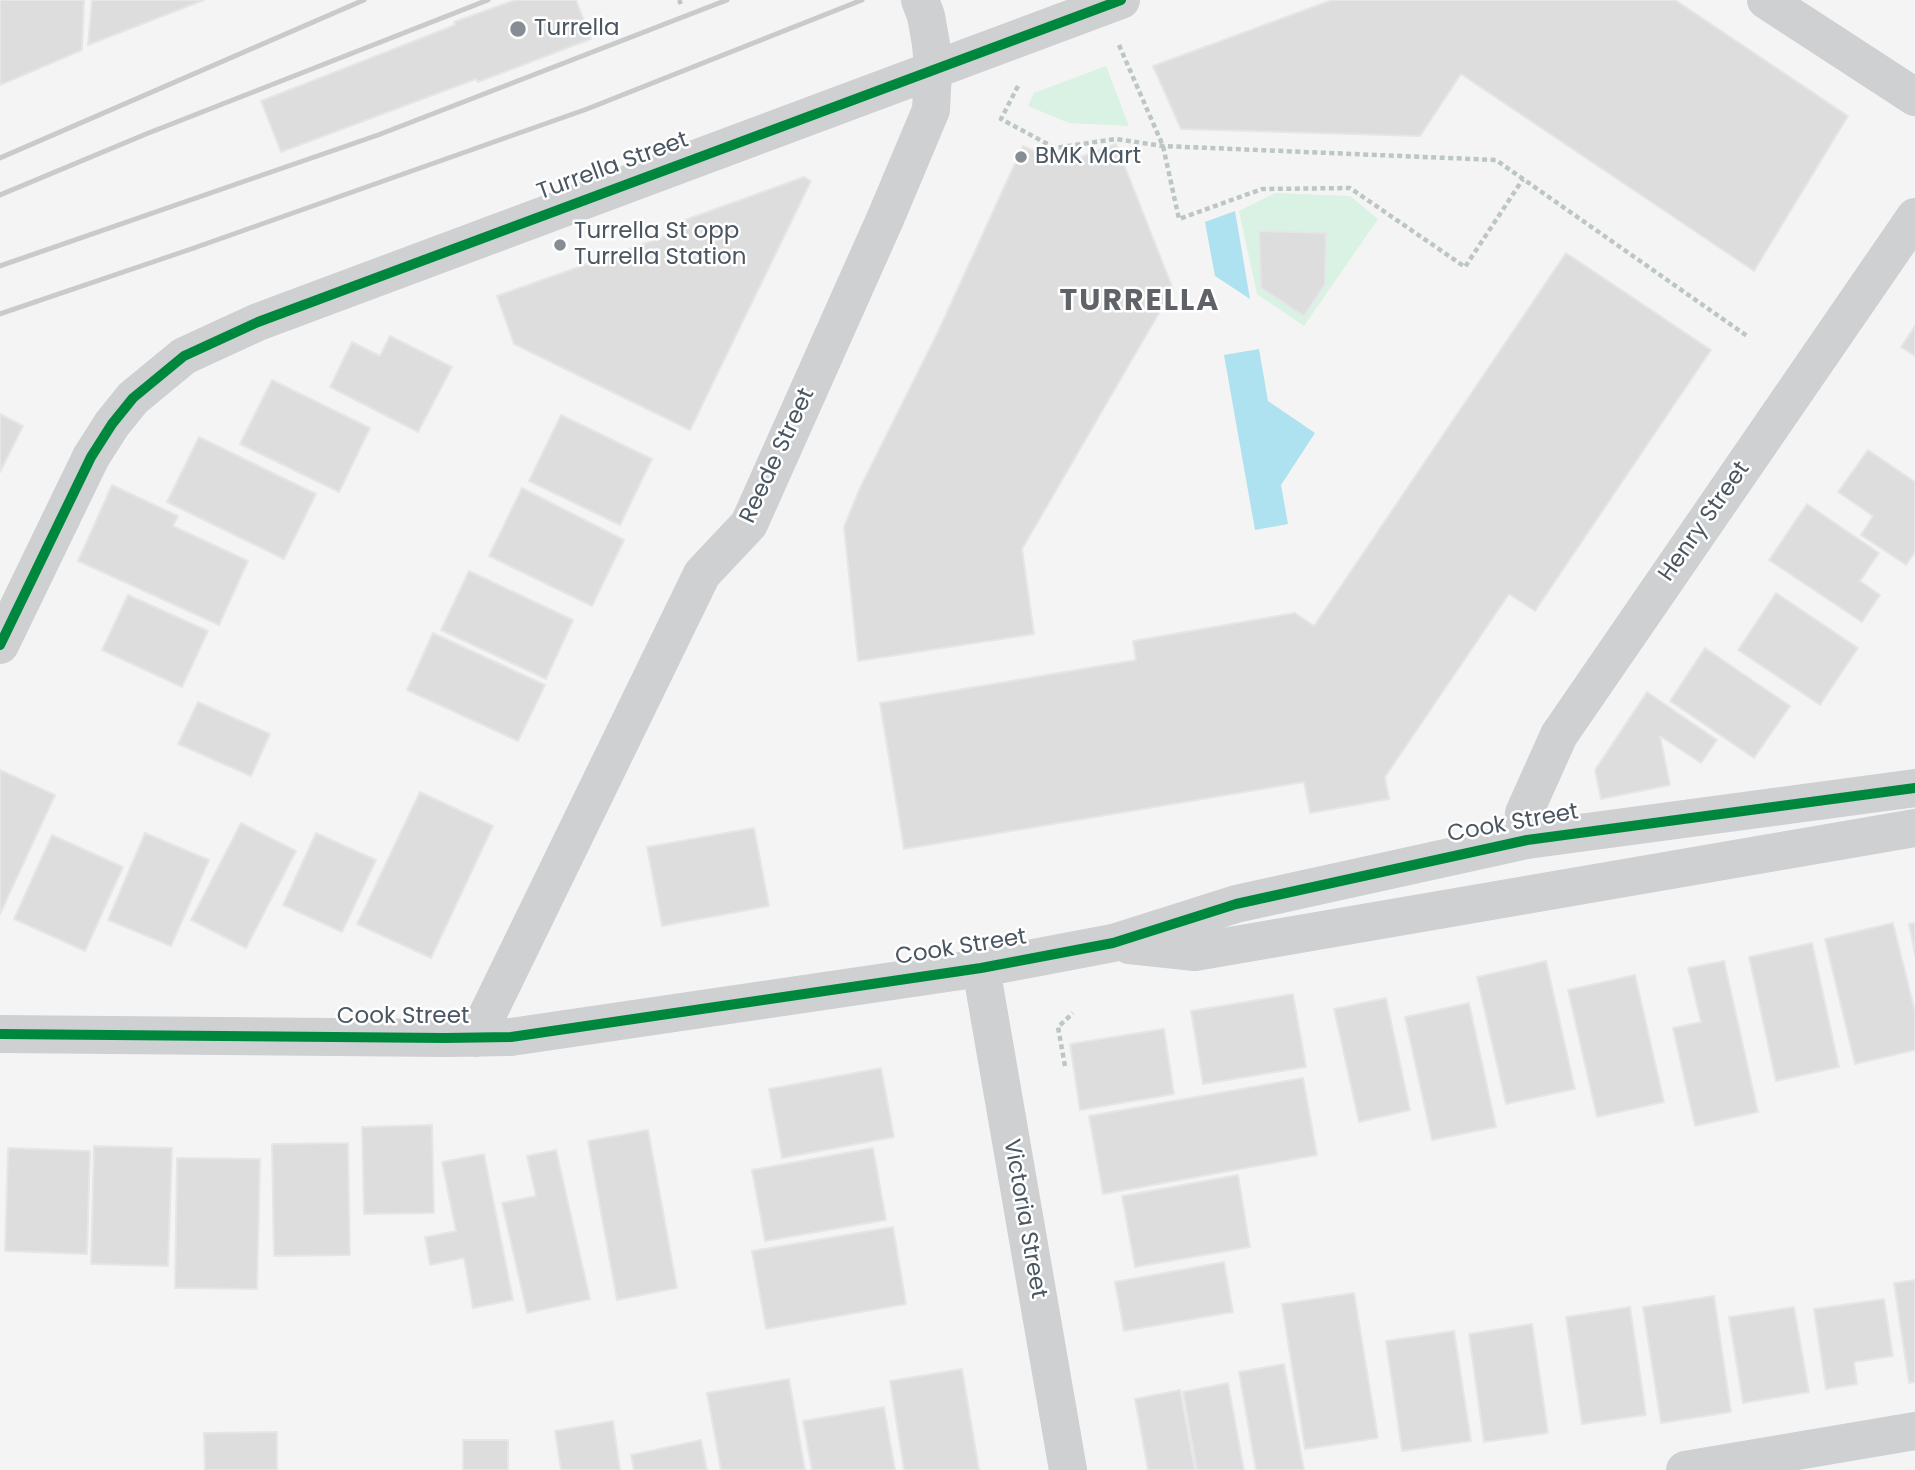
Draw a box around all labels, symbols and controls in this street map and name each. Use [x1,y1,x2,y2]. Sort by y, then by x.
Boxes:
place label: Turrella [534,15,619,43]
marker: Turrella [508,19,528,39]
street label: Turrella Street [534,127,692,207]
place label: BMK Mart [1035,143,1141,171]
marker: BMK Mart [1013,149,1029,165]
place label: Turrella St opp Turrella Station [574,218,746,272]
marker: Turrella St opp Turrella Station [552,237,568,253]
district label: TURRELLA [1061,284,1219,320]
street label: Reede Street [735,384,821,528]
street label: Henry Street [1654,457,1756,587]
street label: Cook Street [1445,799,1581,849]
street label: Cook Street [893,924,1029,972]
street label: Cook Street [337,1003,469,1031]
street label: Victoria Street [996,1137,1052,1301]

